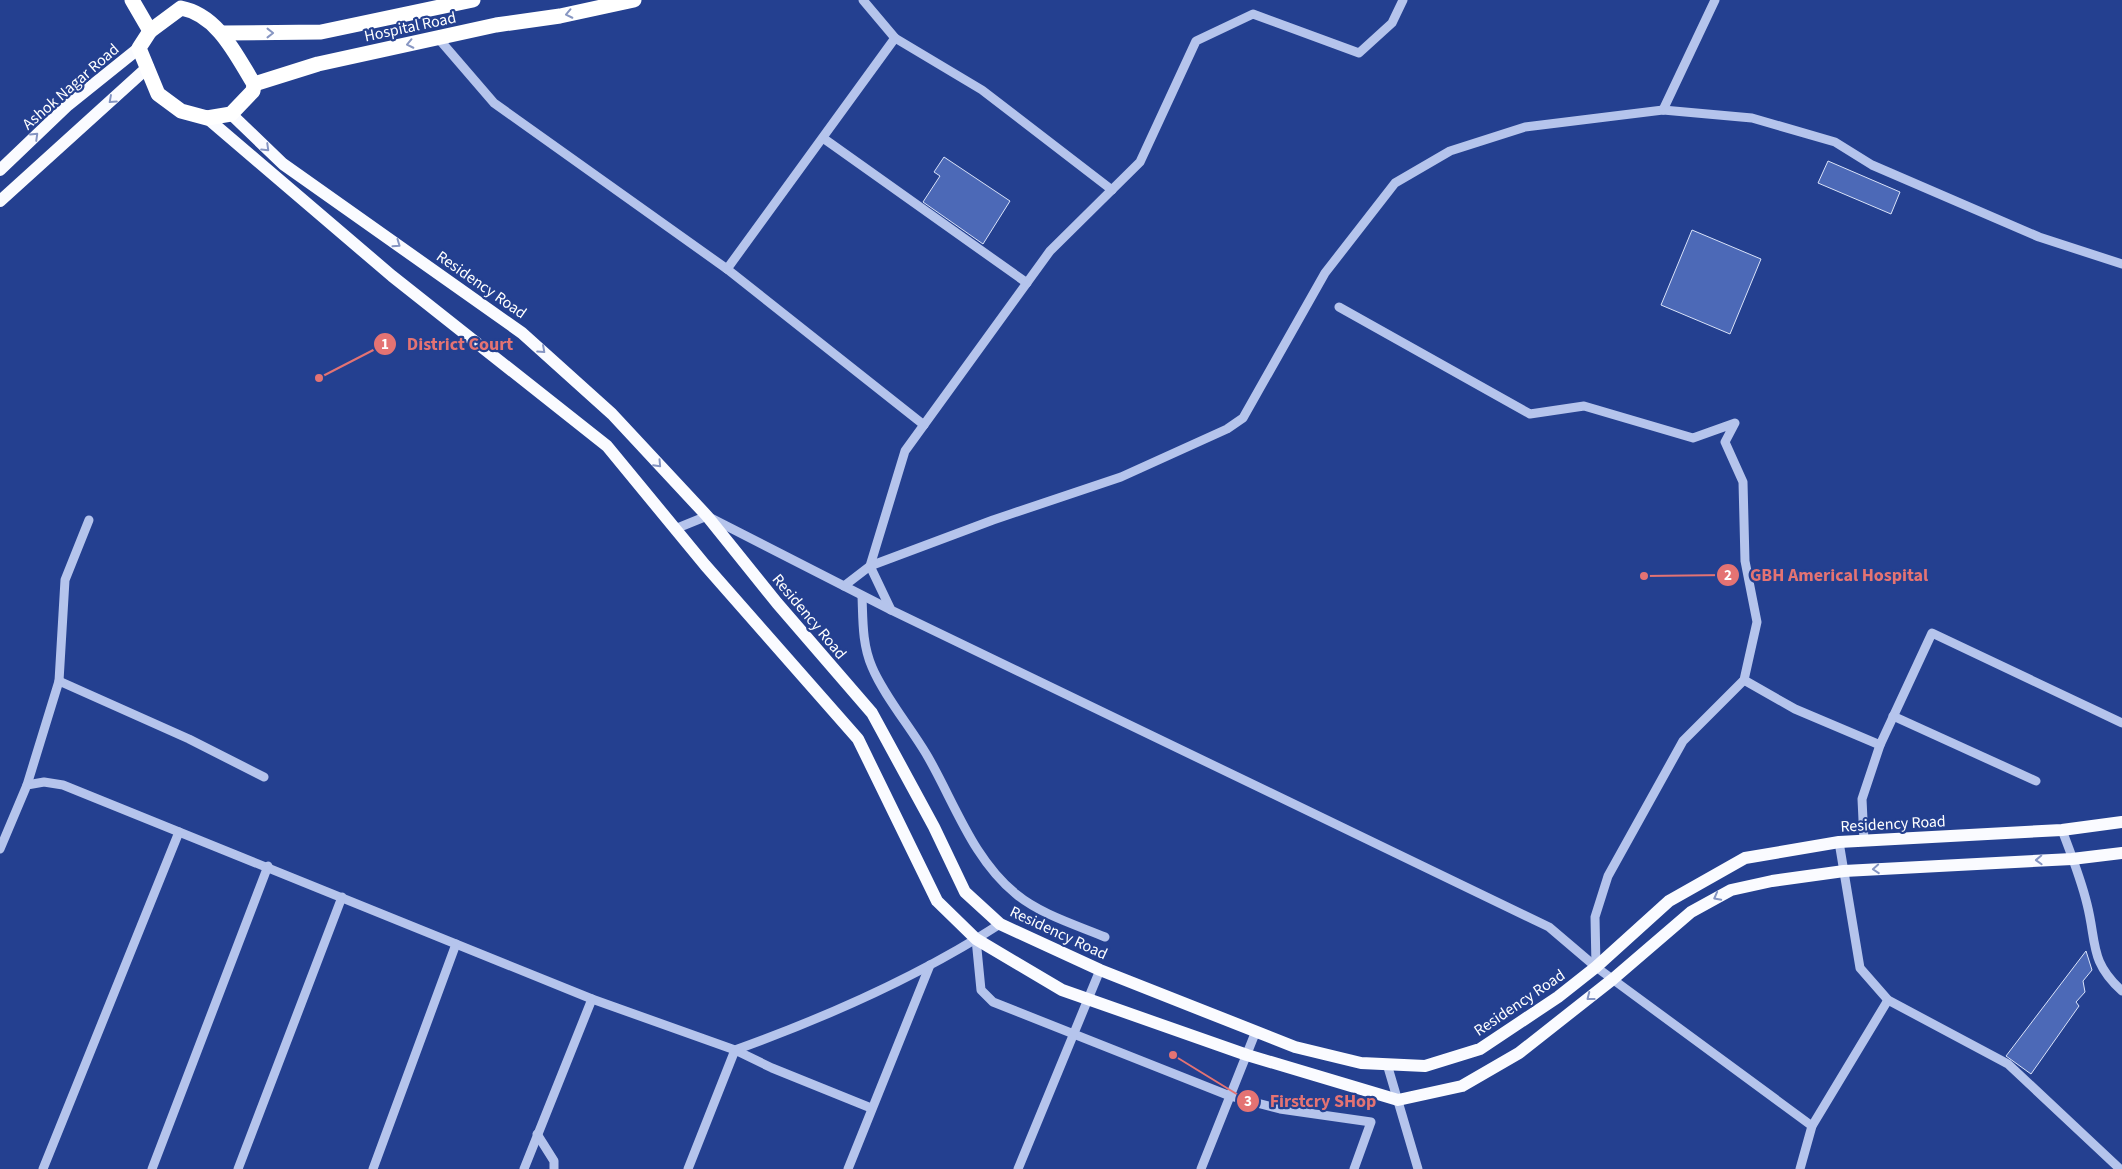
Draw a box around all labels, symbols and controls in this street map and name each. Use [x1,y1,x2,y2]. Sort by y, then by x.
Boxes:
street label: Hospital Road [362,7,458,47]
one-way arrow [565,8,574,19]
one-way arrow [267,27,275,38]
street label: Ashok Nagar Road [18,39,124,135]
one-way arrow [405,39,414,49]
one-way arrow [108,94,117,103]
one-way arrow [30,133,39,142]
one-way arrow [261,142,270,151]
one-way arrow [391,238,401,247]
street label: Residency Road [432,246,531,324]
callout: District Court [372,328,524,361]
text: District Court [407,332,513,357]
text: 1 [381,334,389,355]
one-way arrow [537,345,546,354]
one-way arrow [652,458,661,467]
callout: GBH Americal Hospital [1715,558,1939,591]
text: GBH Americal Hospital [1750,563,1928,588]
text: 2 [1724,565,1732,586]
street label: Residency Road [767,569,852,664]
street label: Residency Road [1840,810,1946,838]
one-way arrow [2034,855,2042,865]
one-way arrow [1872,863,1880,874]
one-way arrow [1714,891,1723,901]
street label: Residency Road [1006,901,1111,965]
street label: Residency Road [1470,964,1569,1041]
one-way arrow [1587,992,1596,1000]
callout: Firstcry SHop [1235,1084,1387,1117]
text: Firstcry SHop [1270,1089,1376,1114]
text: 3 [1244,1091,1252,1112]

